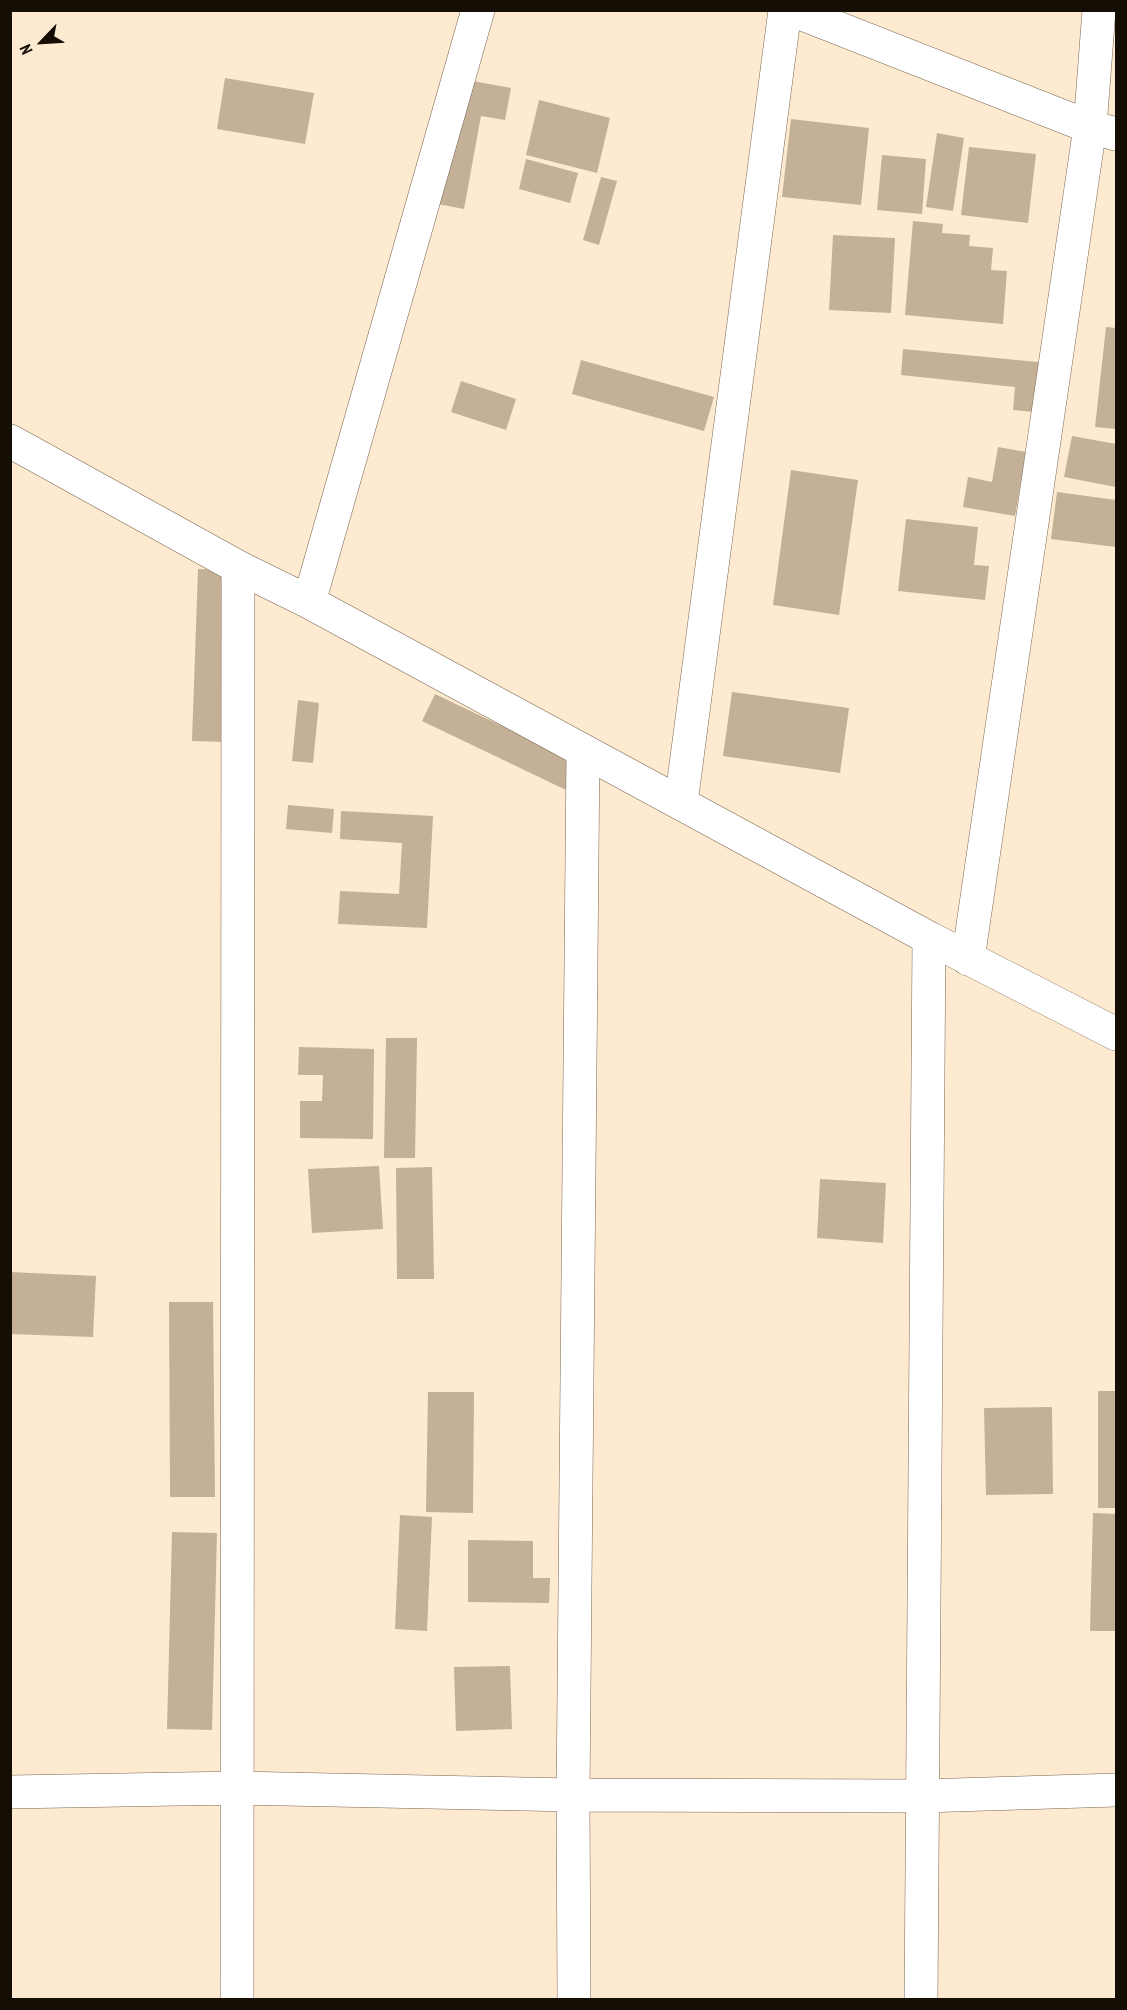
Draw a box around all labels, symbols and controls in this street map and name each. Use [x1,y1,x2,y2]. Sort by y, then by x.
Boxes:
north arrow [12,12,72,72]
text: N [15,41,37,58]

